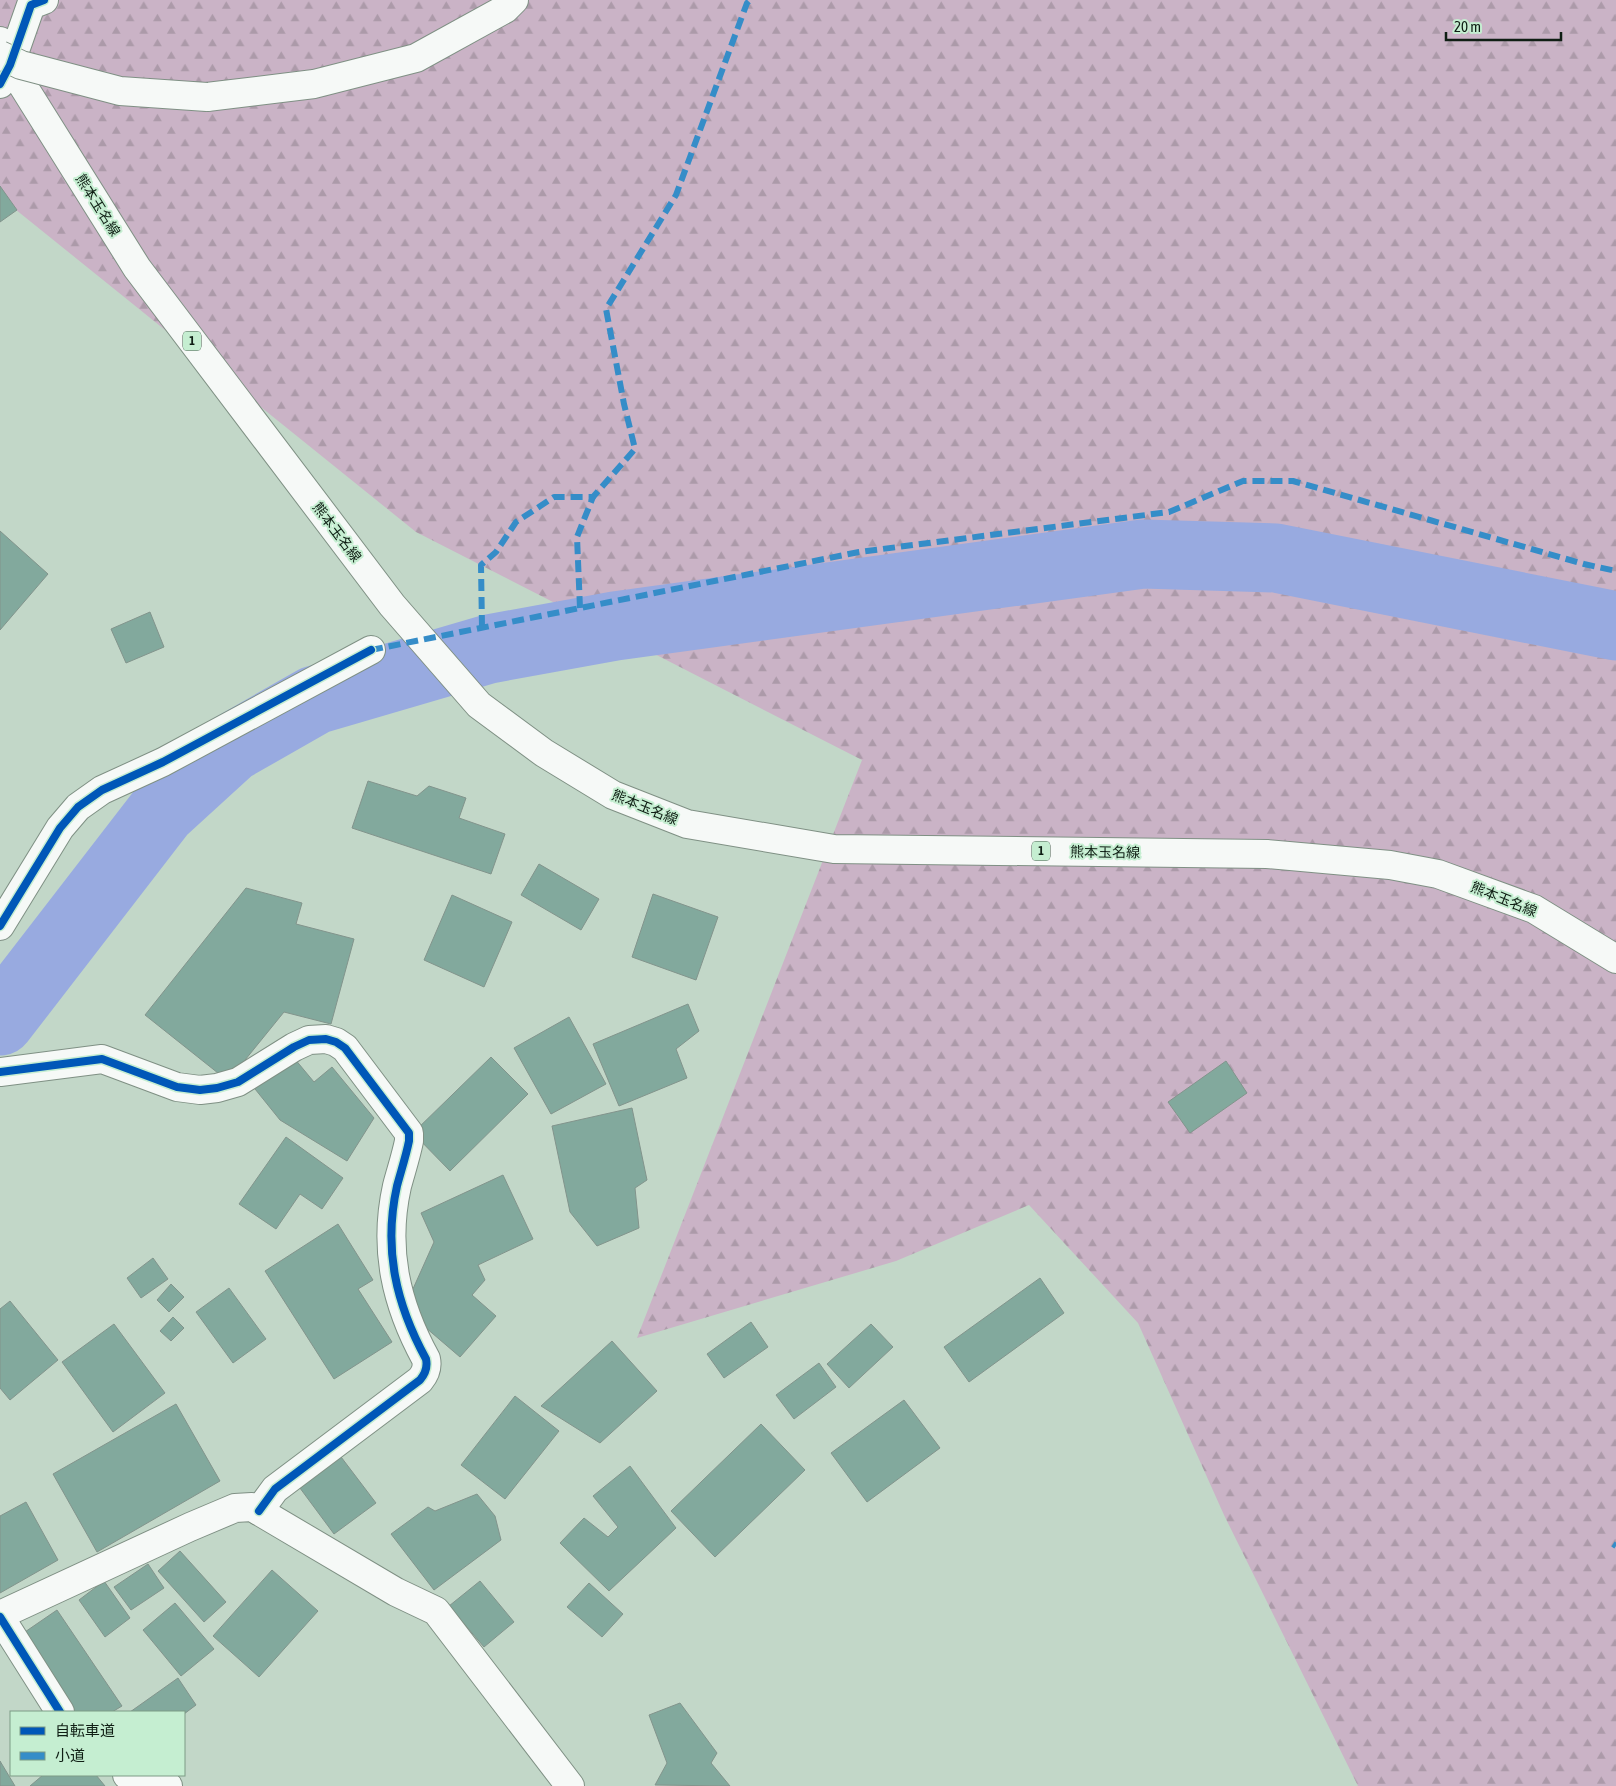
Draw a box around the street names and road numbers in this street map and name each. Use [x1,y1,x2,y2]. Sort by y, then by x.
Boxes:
street label: 熊本玉名線 [73,171,123,239]
road number: 1 [183,332,201,351]
street label: 熊本玉名線 [310,499,364,565]
street label: 熊本玉名線 [610,786,680,828]
road number: 1 [1032,841,1050,860]
street label: 熊本玉名線 [1070,843,1140,861]
street label: 熊本玉名線 [1469,878,1539,920]

